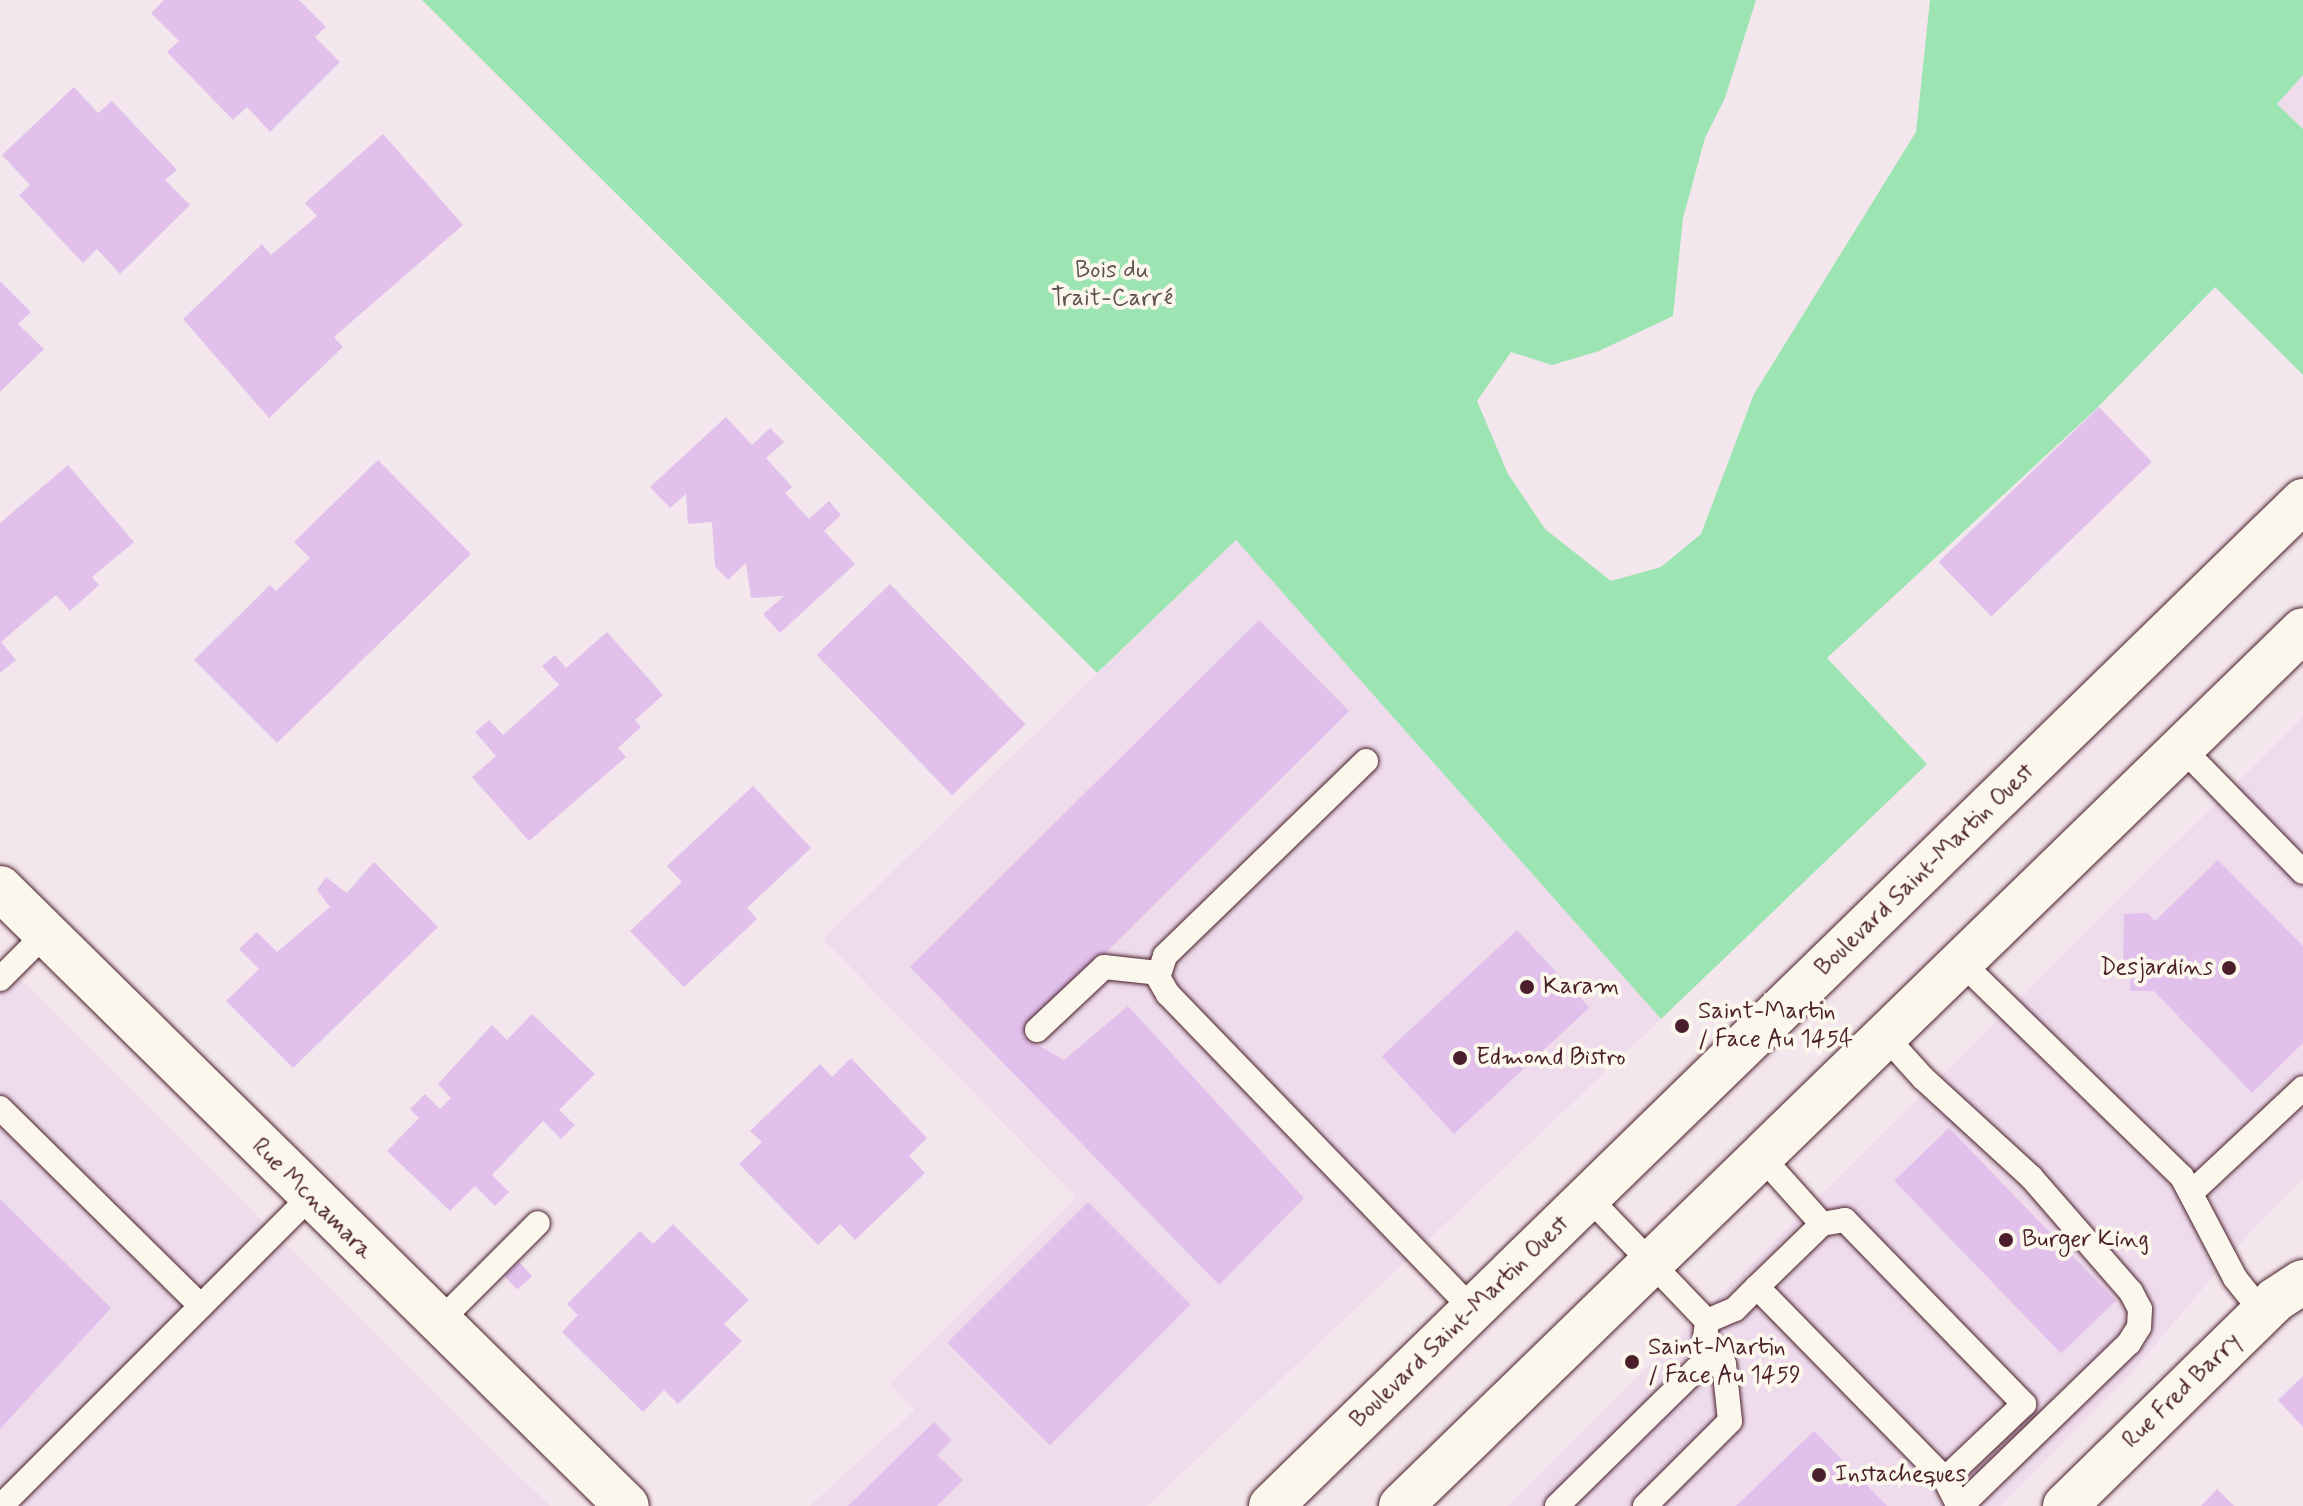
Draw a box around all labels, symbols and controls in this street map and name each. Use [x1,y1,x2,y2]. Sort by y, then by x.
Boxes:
park label: Bois du Trait-Carré [1051,257,1173,313]
street label: Boulevard Saint-Martin Ouest [1808,757,2042,983]
place label: Desjardins [2100,954,2213,982]
marker: Desjardins [2220,959,2238,977]
place label: Karam [1543,973,1619,1001]
marker: Karam [1518,978,1536,996]
place label: Saint-Martin / Face Au 1454 [1698,998,1851,1054]
marker: Saint-Martin / Face Au 1454 [1673,1017,1691,1035]
place label: Edmond Bistro [1476,1044,1626,1072]
marker: Edmond Bistro [1451,1049,1469,1067]
street label: Rue Mcnamara [245,1132,379,1266]
street label: Boulevard Saint-Martin Ouest [1343,1209,1577,1435]
place label: Burger King [2022,1226,2146,1254]
marker: Burger King [1997,1231,2015,1249]
street label: Rue Fred Barry [2117,1327,2247,1455]
place label: Saint-Martin / Face Au 1459 [1648,1334,1798,1390]
marker: Saint-Martin / Face Au 1459 [1623,1353,1641,1371]
place label: Instacheques [1835,1461,1966,1489]
marker: Instacheques [1810,1466,1828,1484]

